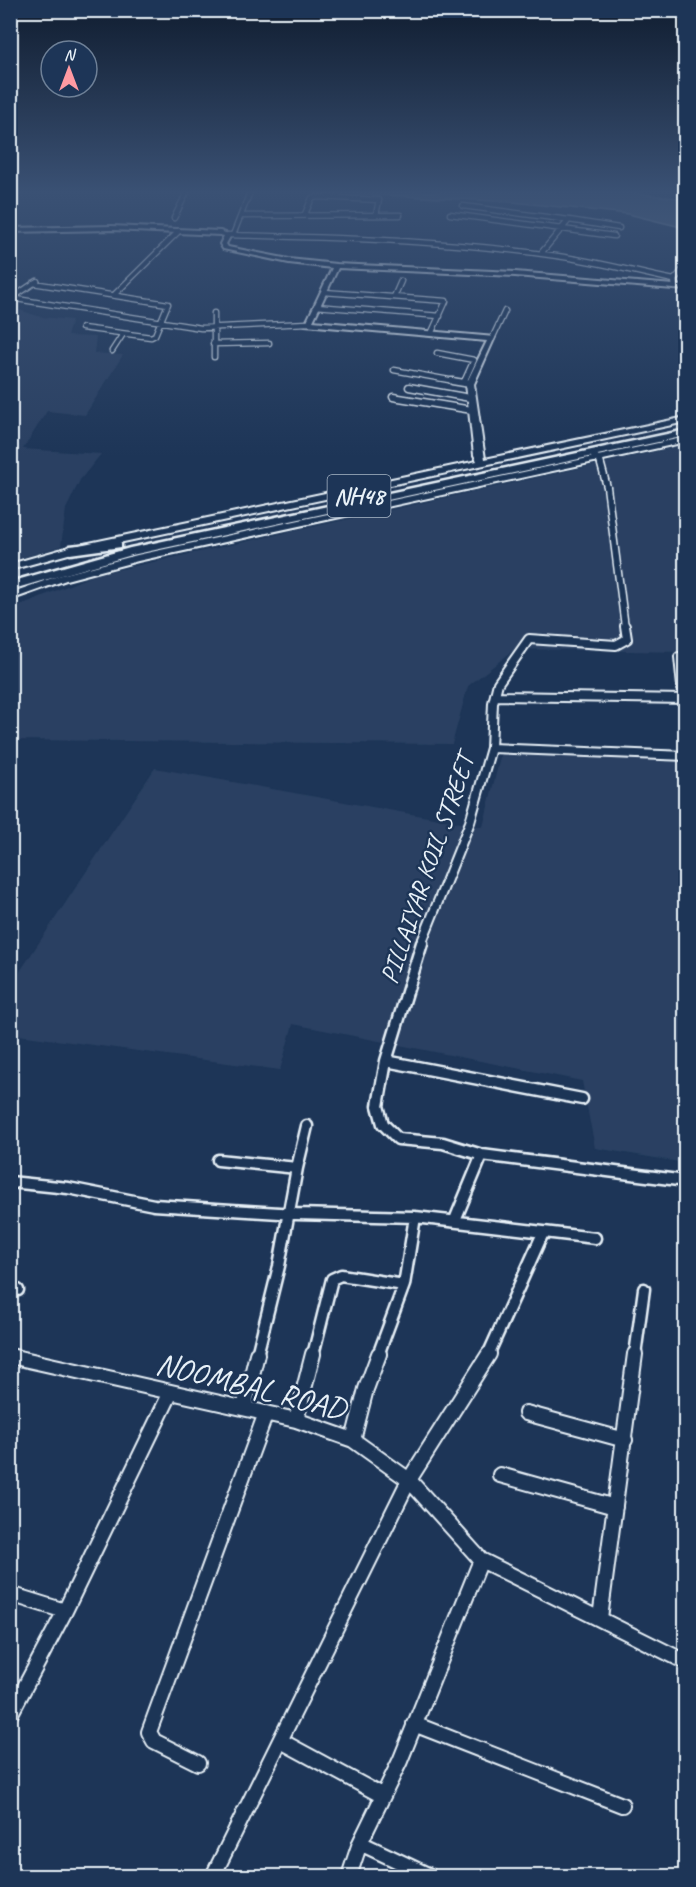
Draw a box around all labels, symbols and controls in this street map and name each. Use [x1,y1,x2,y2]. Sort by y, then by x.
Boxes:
north arrow [39,39,99,99]
text: N [64,45,77,65]
road number: NH48 [328,475,391,517]
street label: PILLAIYAR KOIL STREET [372,744,484,988]
street label: NOOMBAL ROAD [152,1343,352,1430]

